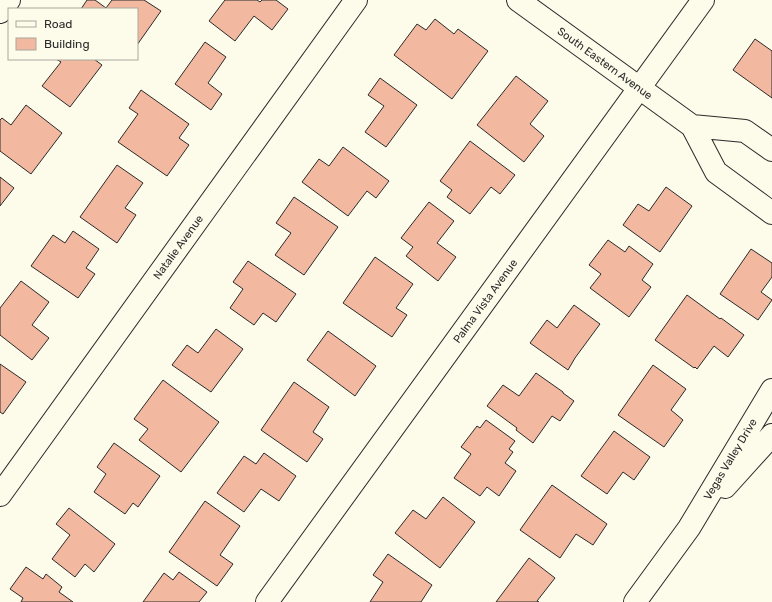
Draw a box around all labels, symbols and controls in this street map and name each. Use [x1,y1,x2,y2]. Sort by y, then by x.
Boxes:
legend [8,8,138,60]
text: Road [44,17,72,31]
street label: South Eastern Avenue [555,25,655,102]
text: Building [44,37,90,51]
street label: Natalie Avenue [151,213,206,282]
street label: Palma Vista Avenue [451,257,520,346]
street label: Vegas Valley Drive [701,416,760,502]

